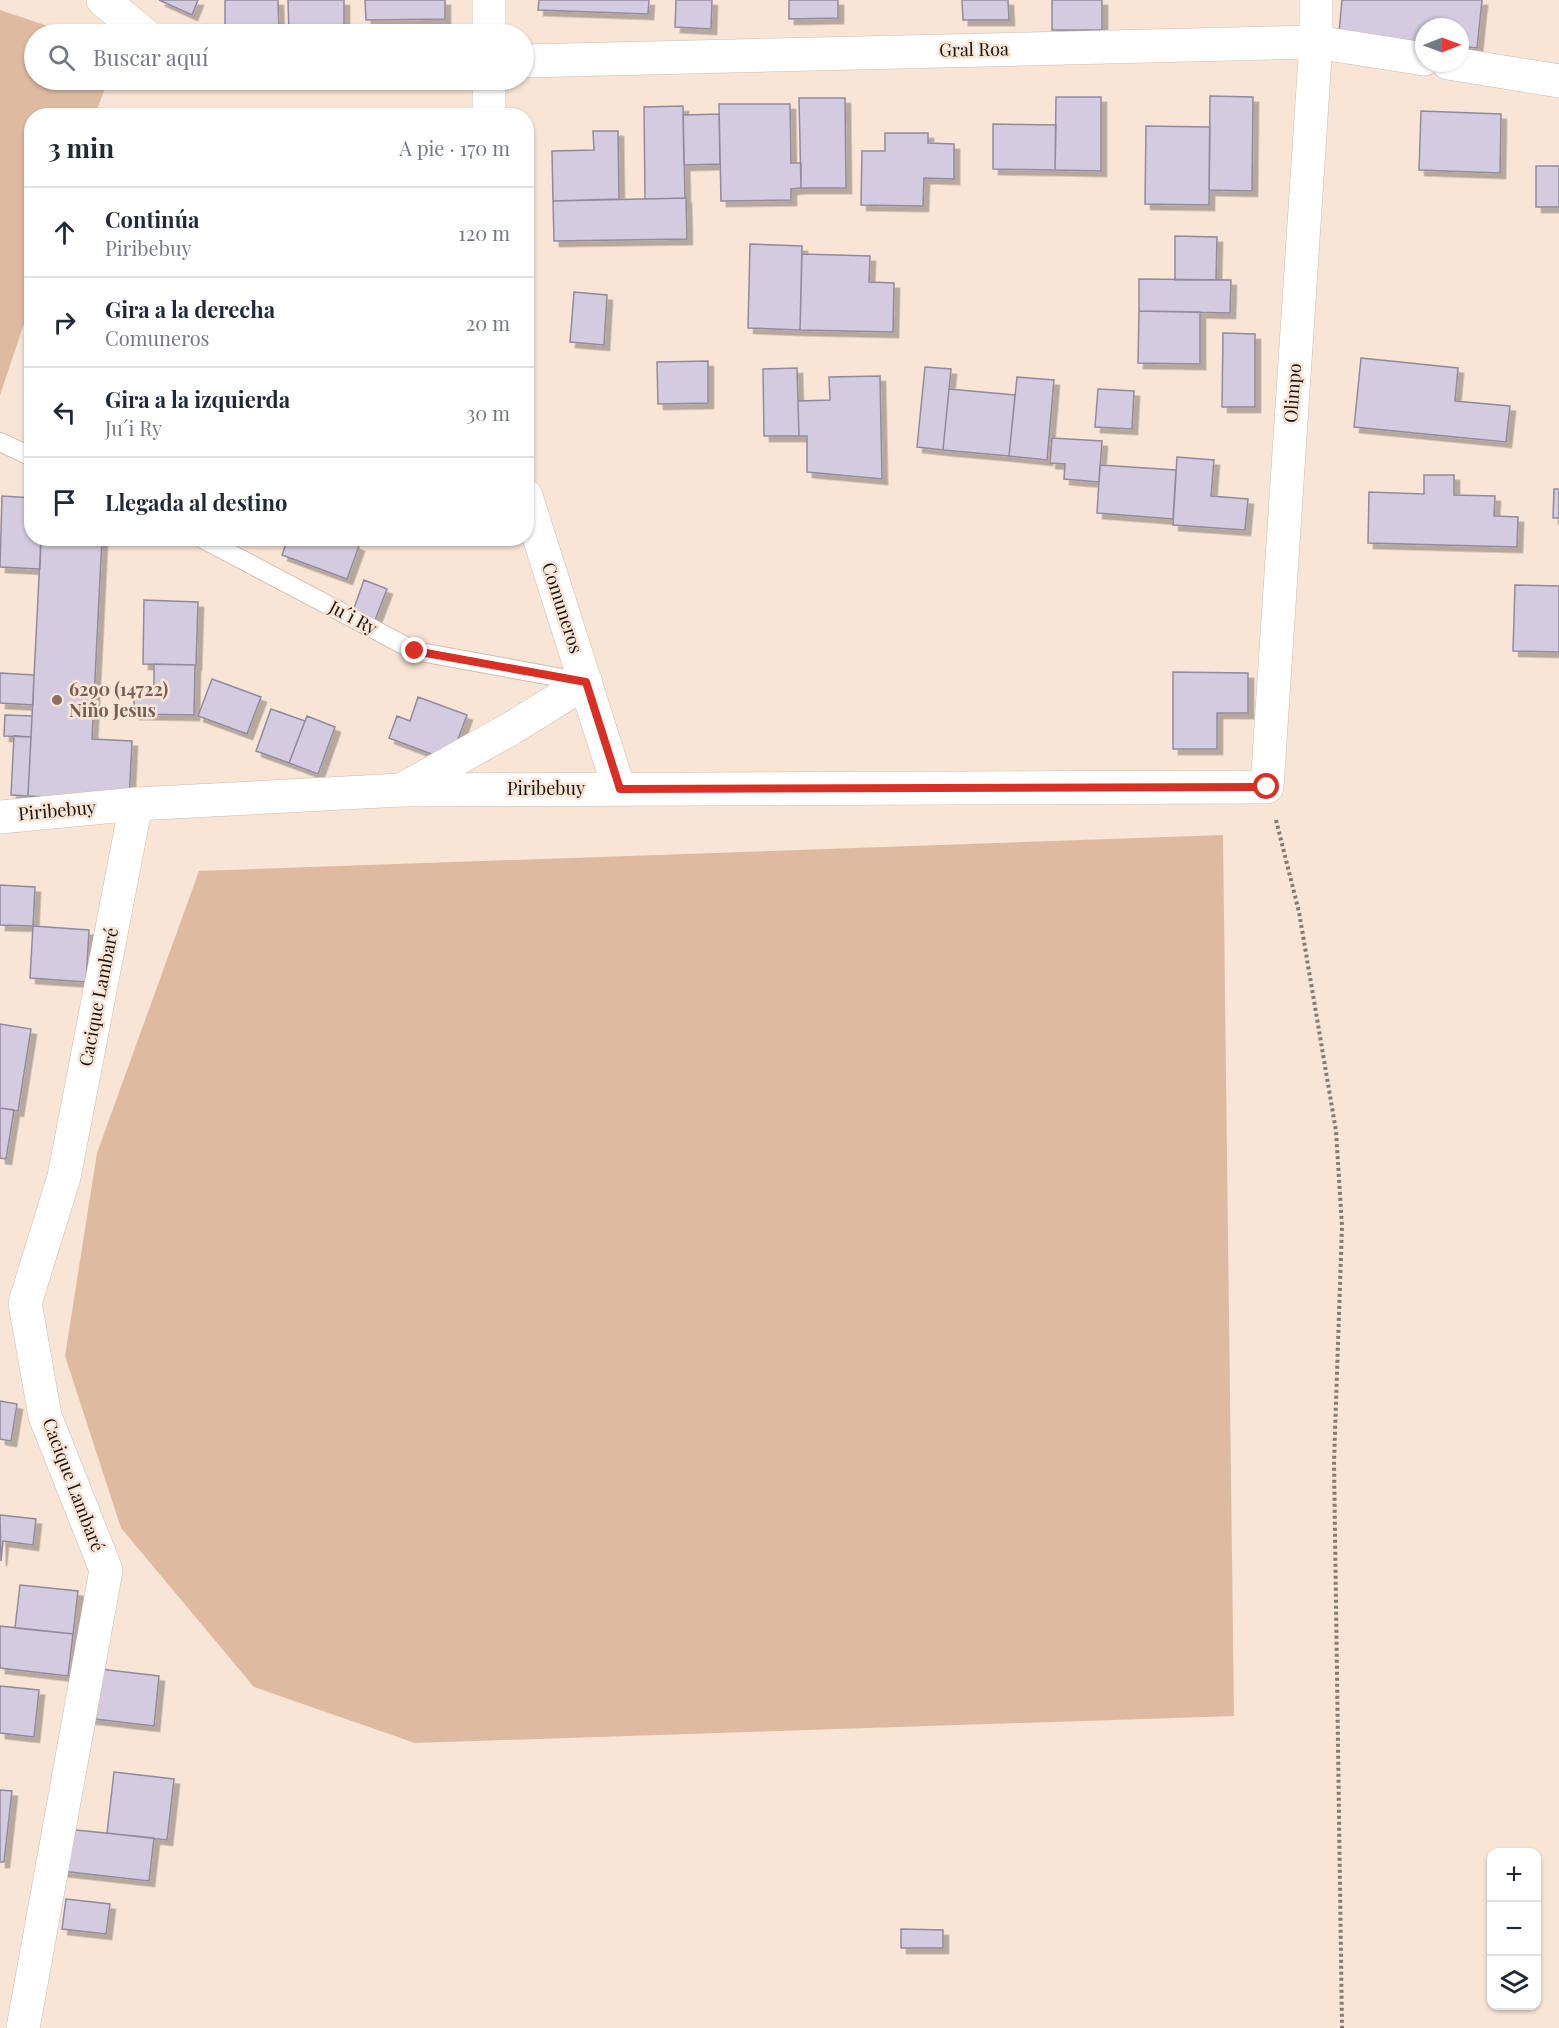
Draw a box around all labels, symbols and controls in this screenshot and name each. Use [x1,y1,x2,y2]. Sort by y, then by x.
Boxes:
north arrow [1415,18,1469,72]
search box [24,24,534,90]
street label: Gral Roa [939,36,1009,62]
icon: search [45,41,78,74]
text: Buscar aquí [93,42,208,72]
text: 3 min [48,130,114,165]
text: A pie · 170 m [399,134,510,161]
text: Continúa [105,204,199,234]
icon: ahead [48,216,81,249]
text: 120 m [458,219,510,246]
text: Piribebuy [105,234,192,261]
text: Gira a la derecha [105,294,275,324]
icon: right [48,306,81,339]
text: 20 m [466,309,510,336]
text: Comuneros [105,324,210,351]
street label: Olimpo [1278,362,1306,424]
text: Gira a la izquierda [105,384,290,414]
icon: left [48,396,81,429]
text: 30 m [466,399,510,426]
text: Ju´i Ry [105,414,162,441]
icon: arrive [48,486,81,519]
text: Llegada al destino [105,487,287,517]
street label: Comuneros [537,559,589,656]
street label: Ju´i Ry [324,594,382,640]
route end [401,637,427,663]
place label: 6290 (14722) Niño Jesus [69,677,169,722]
marker: 6290 (14722) Niño Jesus [50,693,64,707]
route start [1253,773,1279,799]
street label: Piribebuy [507,776,585,800]
street label: Piribebuy [17,795,97,825]
street label: Cacique Lambaré [73,925,123,1068]
street label: Cacique Lambaré [37,1415,110,1555]
map controls [1487,1848,1541,2010]
button: + [1487,1848,1541,1902]
button: − [1487,1902,1541,1956]
button: layers [1487,1956,1541,2010]

